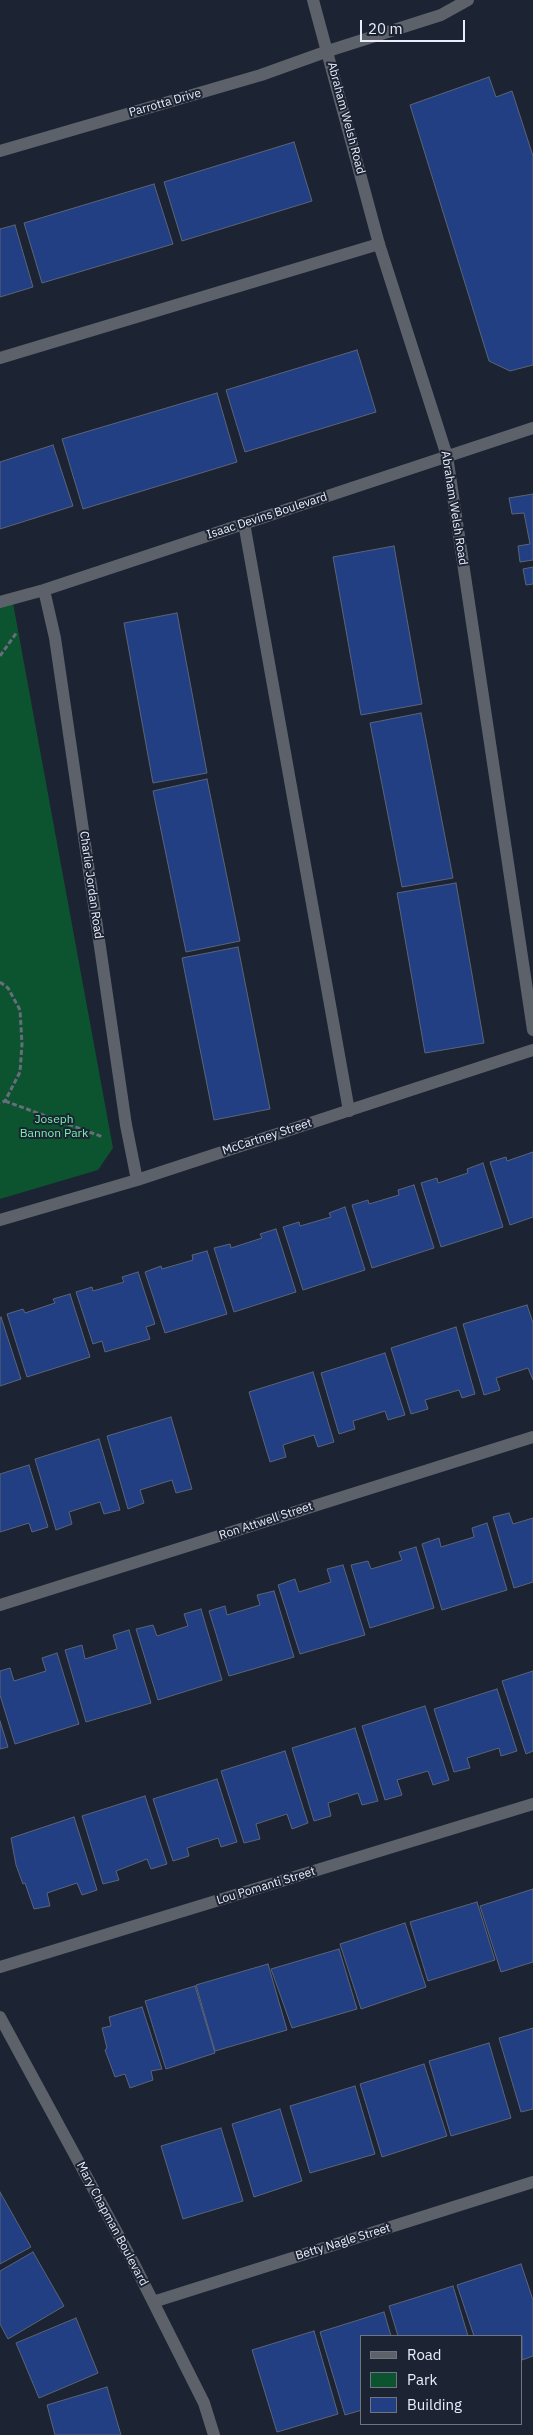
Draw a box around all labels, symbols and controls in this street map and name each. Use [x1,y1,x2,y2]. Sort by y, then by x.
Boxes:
scale bar [363,10,468,42]
text: 20 m [368,19,403,38]
street label: Abraham Welsh Road [324,60,368,176]
street label: Parrotta Drive [127,86,203,120]
street label: Abraham Welsh Road [438,450,470,566]
street label: Isaac Devins Boulevard [205,490,329,542]
street label: Charlie Jordan Road [76,830,106,940]
park label: Joseph Bannon Park [20,1113,88,1141]
street label: McCartney Street [220,1116,314,1158]
street label: Ron Attwell Street [217,1499,315,1543]
street label: Lou Pomanti Street [215,1864,317,1908]
street label: Mary Chapman Boulevard [73,2160,151,2288]
street label: Betty Nagle Street [294,2221,392,2263]
legend [360,2335,523,2425]
text: Road [407,2345,442,2364]
text: Park [407,2370,437,2389]
text: Building [407,2395,462,2414]

